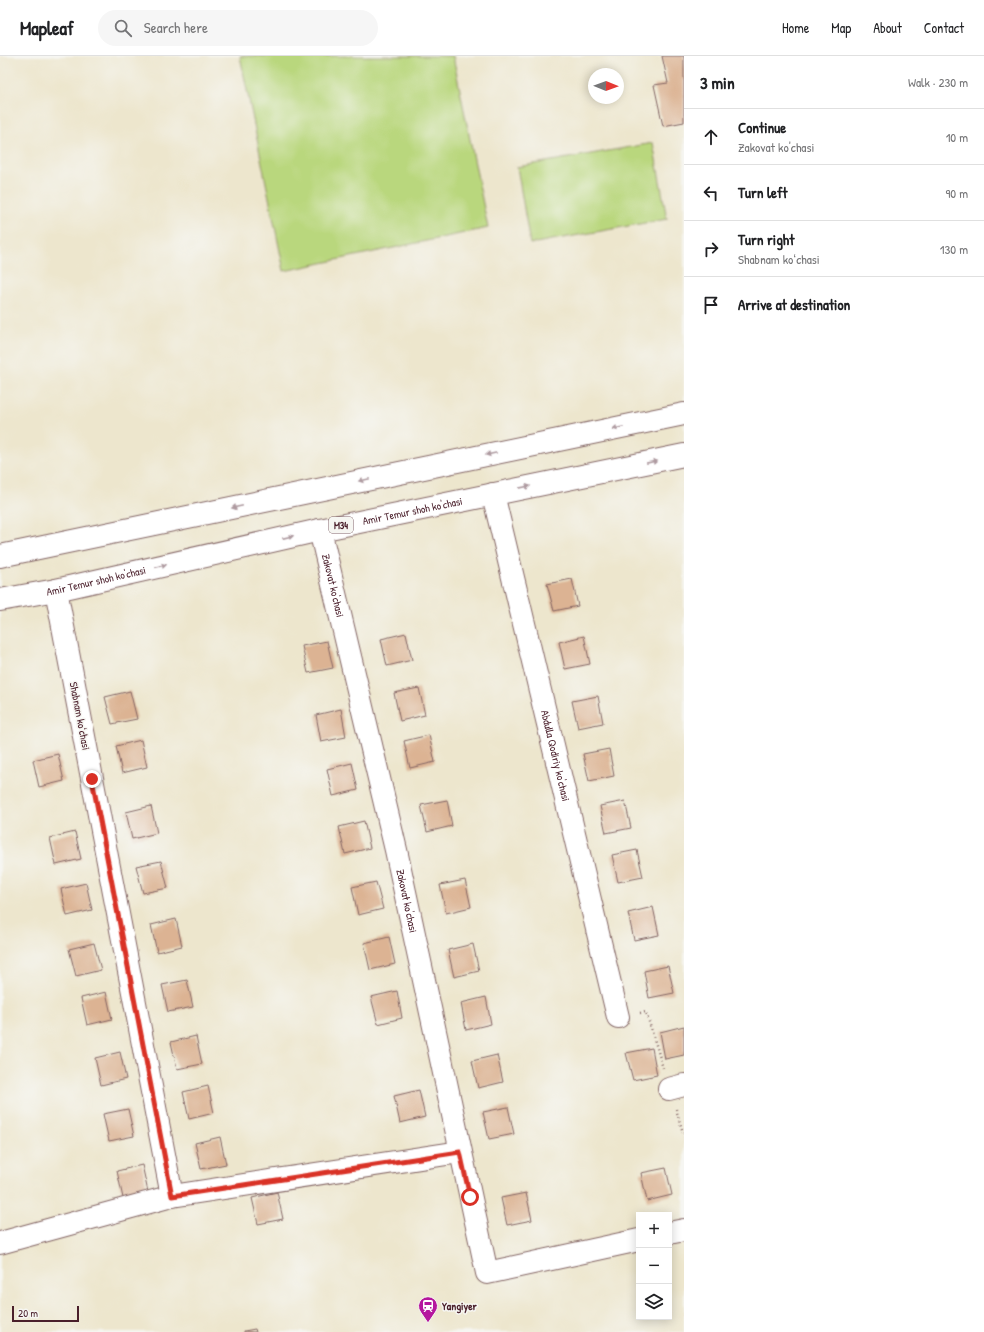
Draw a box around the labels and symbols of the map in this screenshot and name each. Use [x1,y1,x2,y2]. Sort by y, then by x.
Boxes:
north arrow [588,68,624,104]
one-way arrow [612,425,625,431]
one-way arrow [485,452,497,458]
one-way arrow [646,458,659,464]
one-way arrow [358,478,370,484]
one-way arrow [519,484,531,490]
street label: Amir Temur shoh ko'chasi [361,494,464,528]
one-way arrow [230,504,243,510]
road number: M34 [329,517,353,533]
one-way arrow [282,534,294,540]
street label: Zakovat ko'chasi [319,552,347,619]
street label: Amir Temur shoh ko'chasi [45,563,147,599]
one-way arrow [155,563,168,569]
street label: Shabnam koʻchasi [67,681,93,751]
street label: Abdulla Qodiriy ko'chasi [538,709,573,803]
route end [83,770,101,788]
street label: Zakovat ko'chasi [393,868,421,934]
route start [461,1188,479,1206]
station icon: Yangiyer [417,1295,439,1323]
place label: Yangiyer [441,1299,478,1314]
scale bar [12,1304,79,1323]

